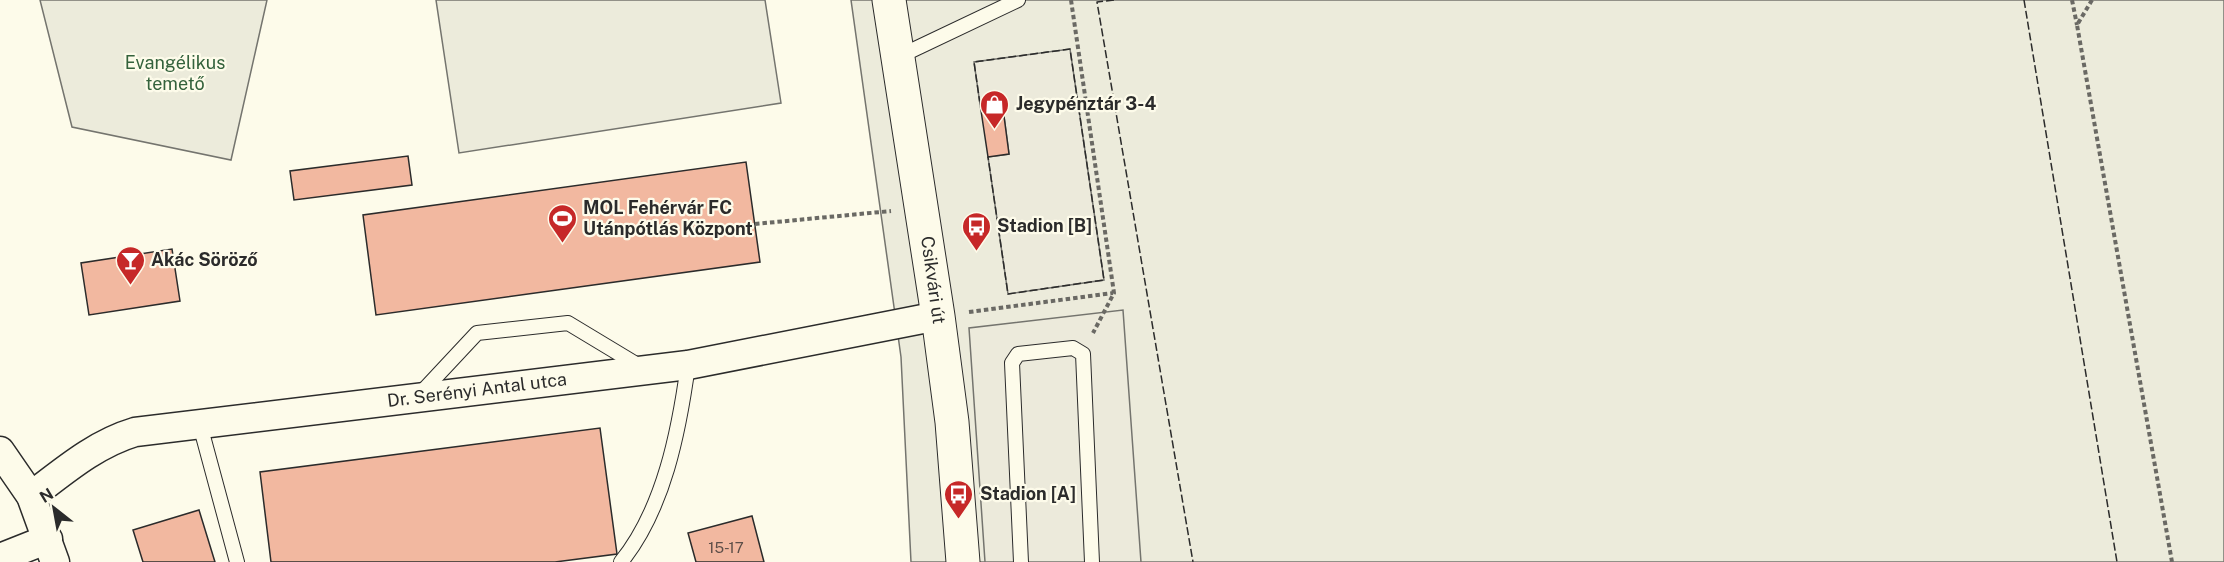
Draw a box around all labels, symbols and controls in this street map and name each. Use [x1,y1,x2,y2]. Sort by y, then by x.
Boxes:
park label: Evangélikus temető [125,52,225,94]
shop icon: Jegypénztár 3-4 [979,88,1011,130]
place label: Jegypénztár 3-4 [1016,93,1156,114]
place label: MOL Fehérvár FC Utánpótlás Központ [583,197,753,239]
sports icon: MOL Fehérvár FC Utánpótlás Központ [546,202,578,244]
bus stop icon: Stadion [B] [960,210,992,252]
place label: Stadion [B] [997,215,1092,236]
street label: Csikvári út [917,235,950,325]
bar icon: Akác Söröző [114,244,146,286]
place label: Akác Söröző [151,249,258,270]
street label: Dr. Serényi Antal utca [386,368,568,411]
north arrow [24,478,84,538]
bus stop icon: Stadion [A] [943,478,975,520]
place label: Stadion [A] [980,483,1076,504]
text: N [36,484,57,507]
house number: 15-17 [708,539,744,556]

